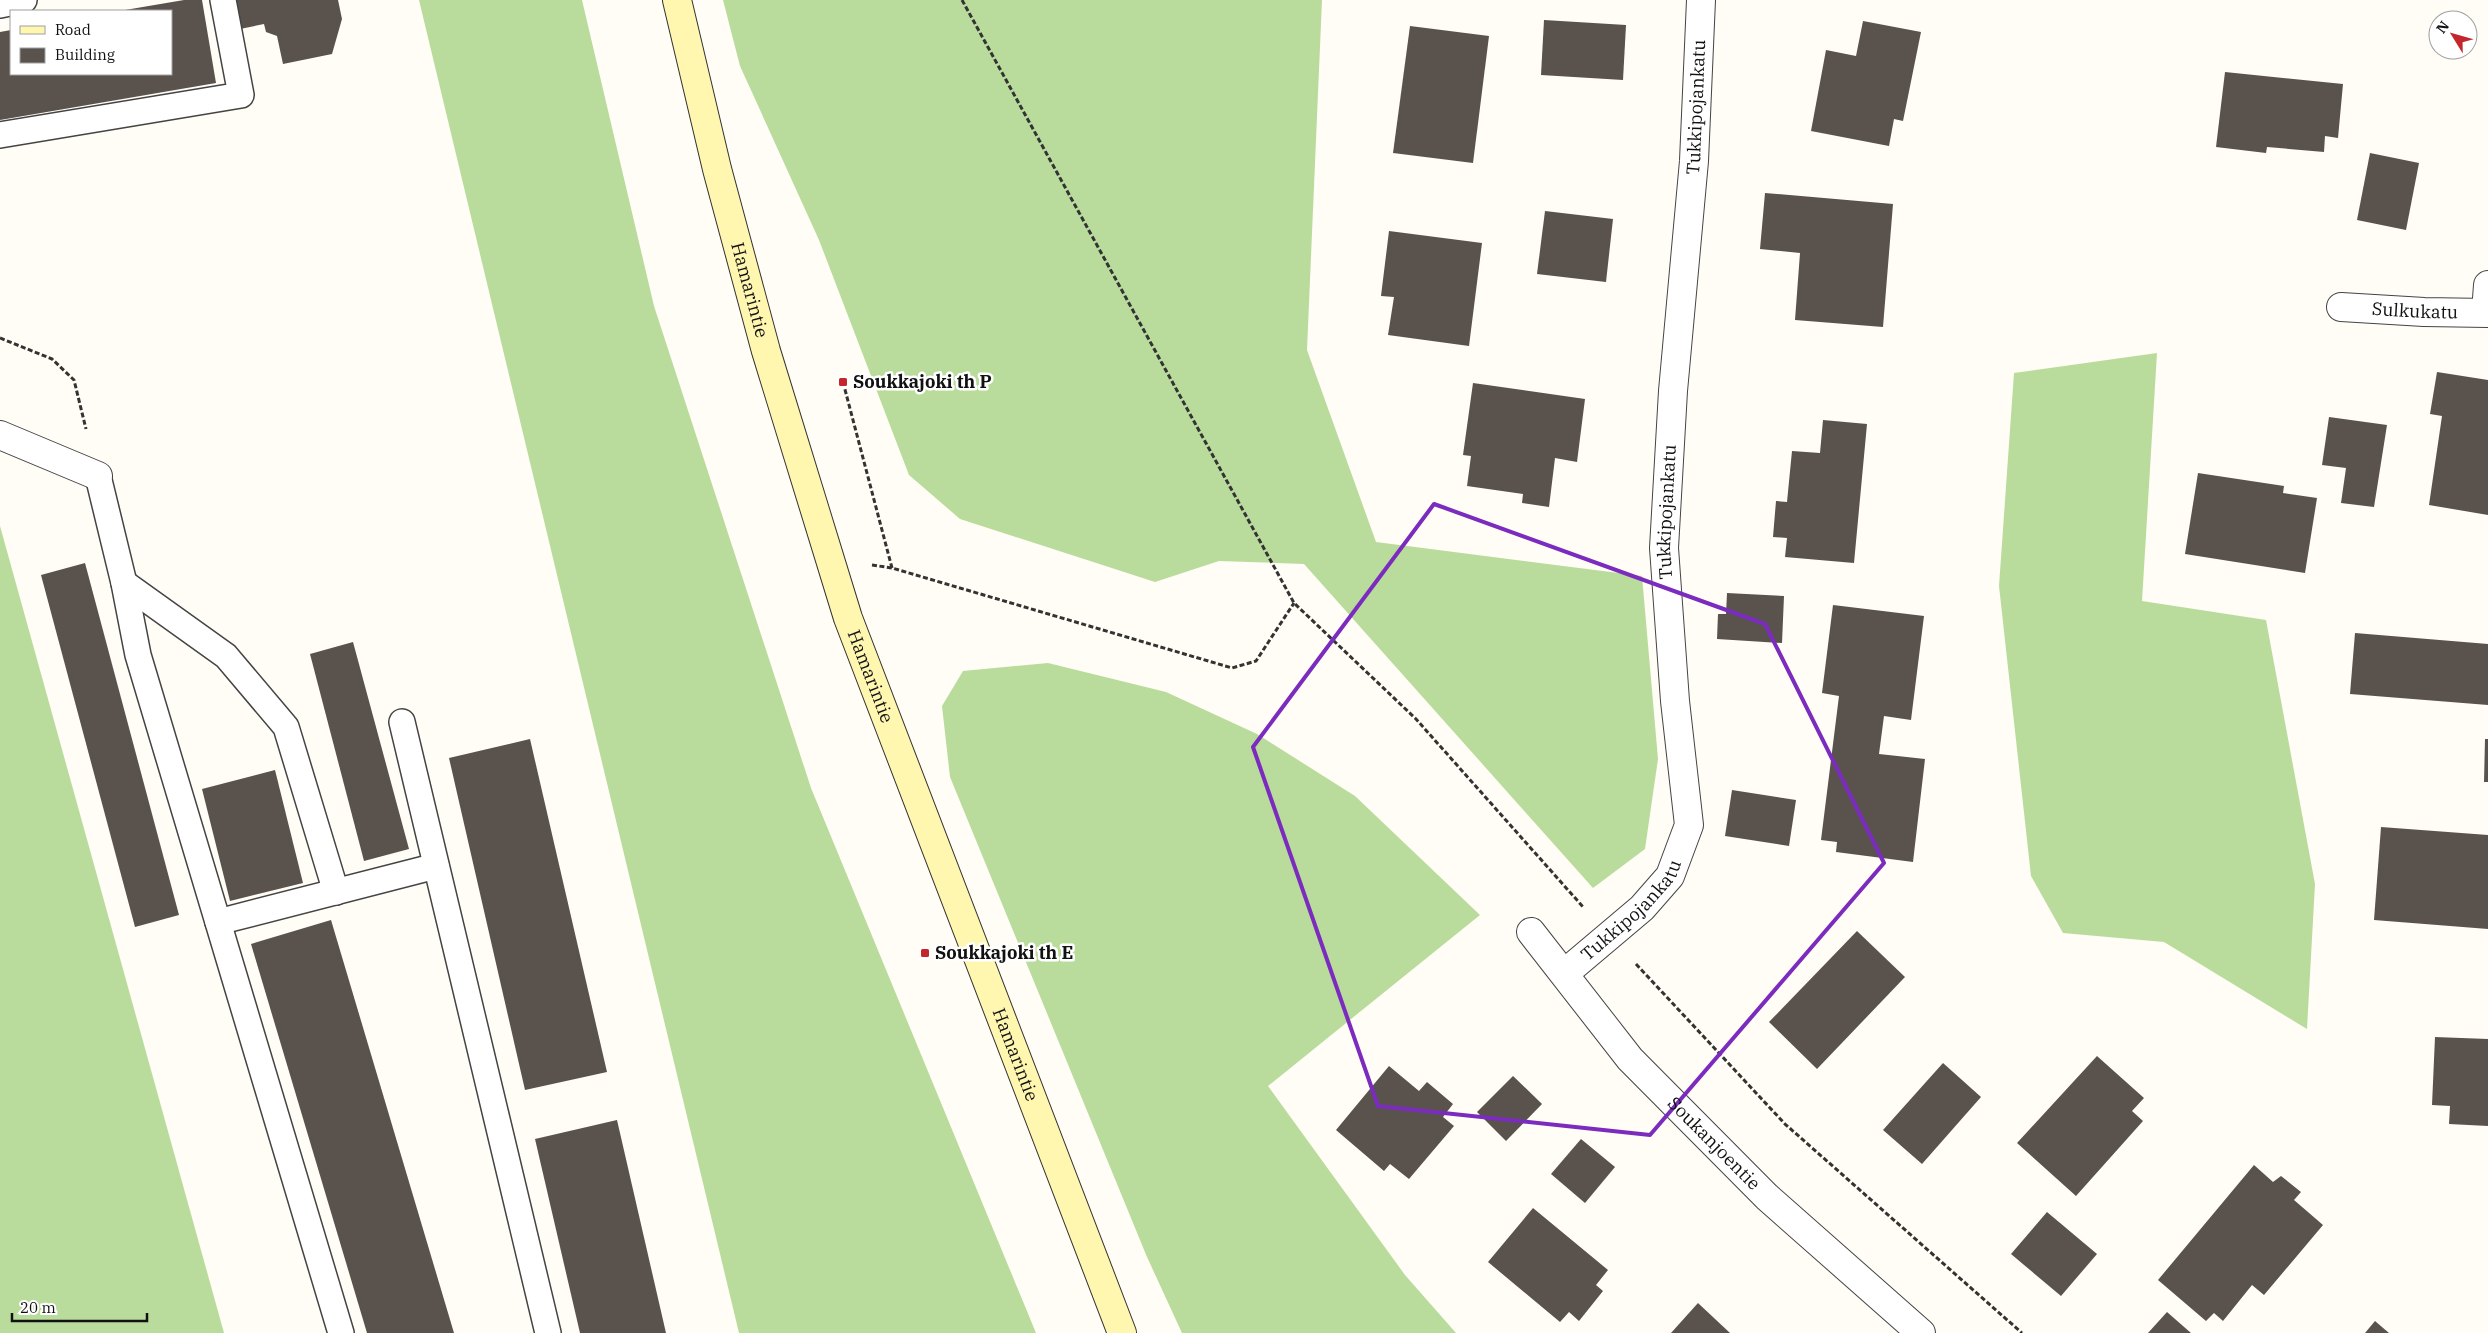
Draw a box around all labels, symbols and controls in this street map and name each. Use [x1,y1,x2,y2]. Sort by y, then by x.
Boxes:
legend [10,10,172,75]
north arrow [2428,10,2478,60]
text: N [2432,17,2453,37]
text: Road [55,20,91,39]
street label: Tukkipojankatu [1681,39,1710,176]
text: Building [55,45,115,64]
street label: Hamarintie [726,240,774,340]
street label: Sulkukatu [2371,297,2458,324]
place label: Soukkajoki th P [853,370,992,393]
marker: Soukkajoki th P [837,376,849,388]
street label: Tukkipojankatu [1652,444,1681,580]
street label: Hamarintie [843,626,899,726]
street label: Tukkipojankatu [1576,857,1686,966]
place label: Soukkajoki th E [935,941,1073,964]
marker: Soukkajoki th E [919,947,931,959]
street label: Hamarintie [988,1005,1044,1104]
street label: Soukanjoentie [1663,1092,1765,1195]
scale bar [12,1290,148,1322]
text: 20 m [20,1298,56,1317]

